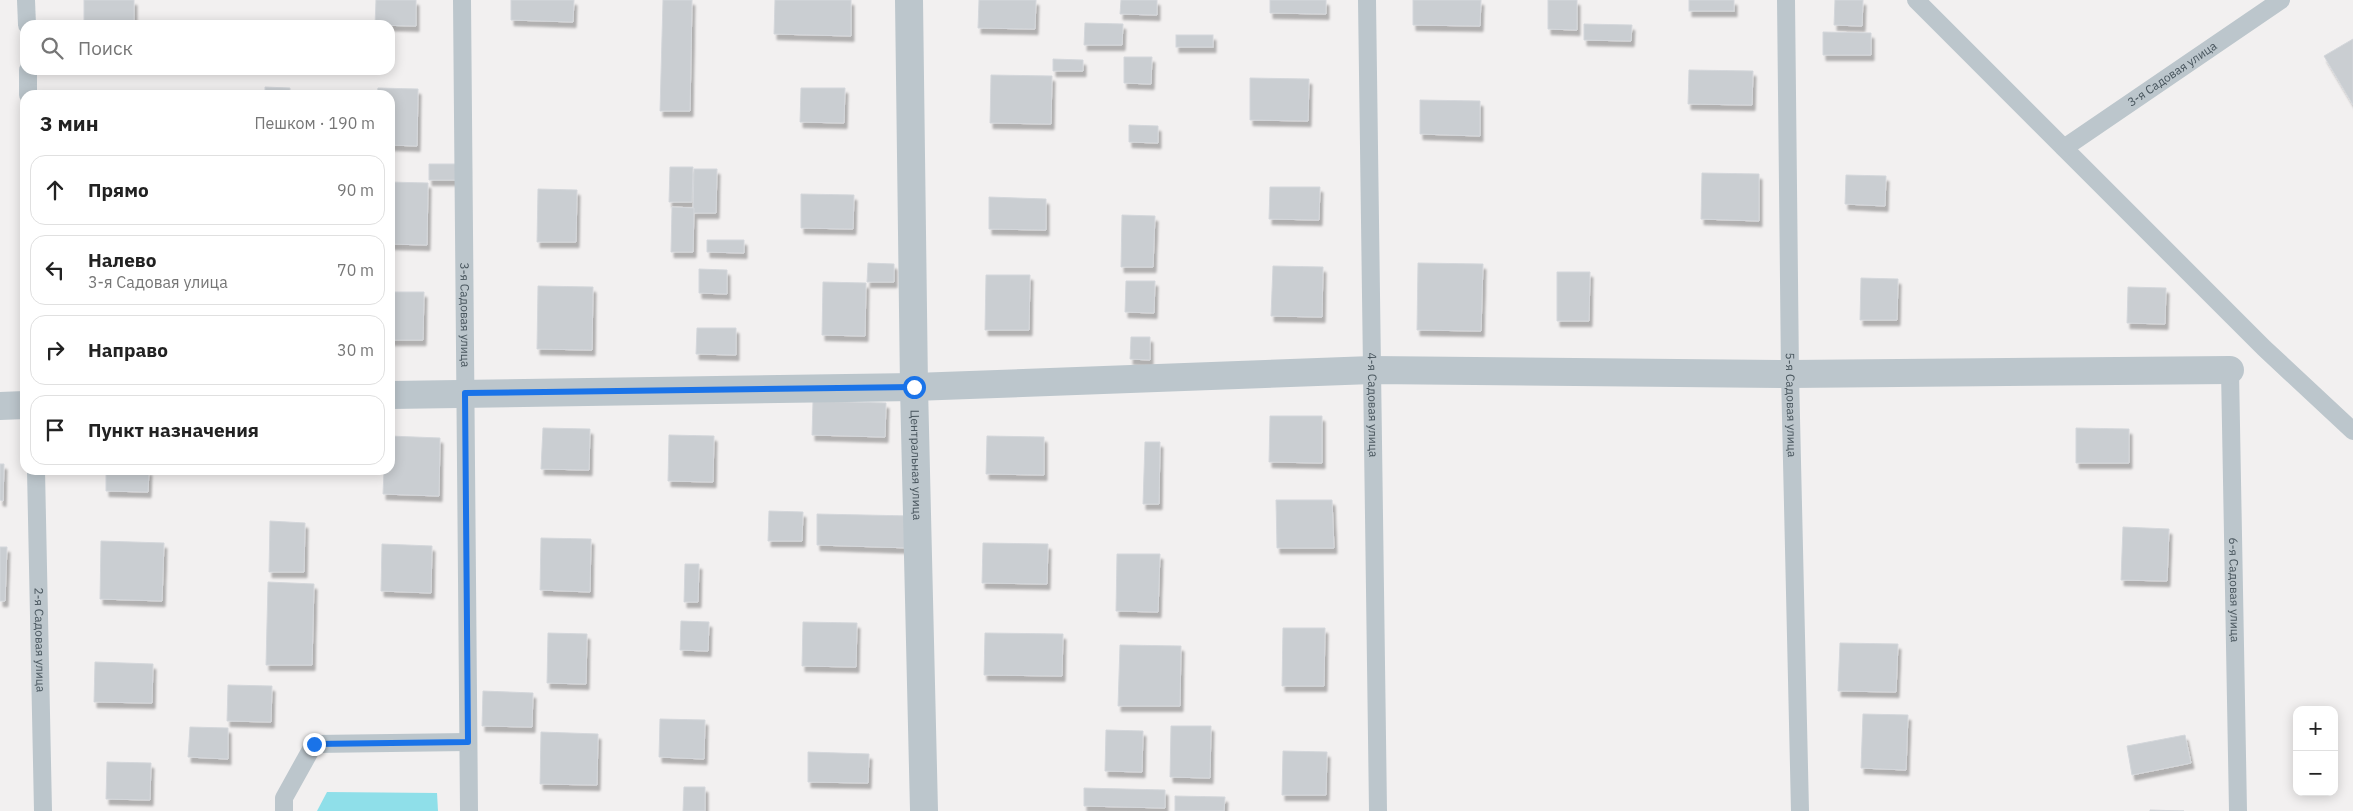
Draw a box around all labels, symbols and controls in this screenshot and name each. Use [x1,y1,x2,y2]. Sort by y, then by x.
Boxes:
search box [20,20,395,75]
icon: search [38,34,66,62]
text: Поиск [78,36,133,60]
street label: 3-я Садовая улица [2124,38,2220,110]
text: 3 мин [40,109,99,137]
text: Пешком · 190 m [254,113,375,133]
icon: ahead [41,176,69,204]
text: Прямо [88,178,149,202]
text: 90 m [337,180,374,200]
text: Налево [88,248,157,272]
icon: left [41,256,69,284]
text: 70 m [337,260,374,280]
street label: 3-я Садовая улица [457,262,473,368]
text: 3-я Садовая улица [88,272,228,292]
icon: right [41,336,69,364]
text: Направо [88,338,168,362]
text: 30 m [337,340,374,360]
street label: 4-я Садовая улица [1365,352,1381,458]
street label: 5-я Садовая улица [1783,352,1800,458]
route start [903,376,926,399]
street label: Центральная улица [908,409,925,521]
icon: arrive [41,416,69,444]
text: Пункт назначения [88,418,259,442]
street label: 6-я Садовая улица [2226,537,2243,643]
street label: 2-я Садовая улица [31,587,49,693]
map controls [2293,706,2338,796]
button: + [2293,706,2338,751]
route end [303,733,326,756]
button: − [2293,751,2338,796]

